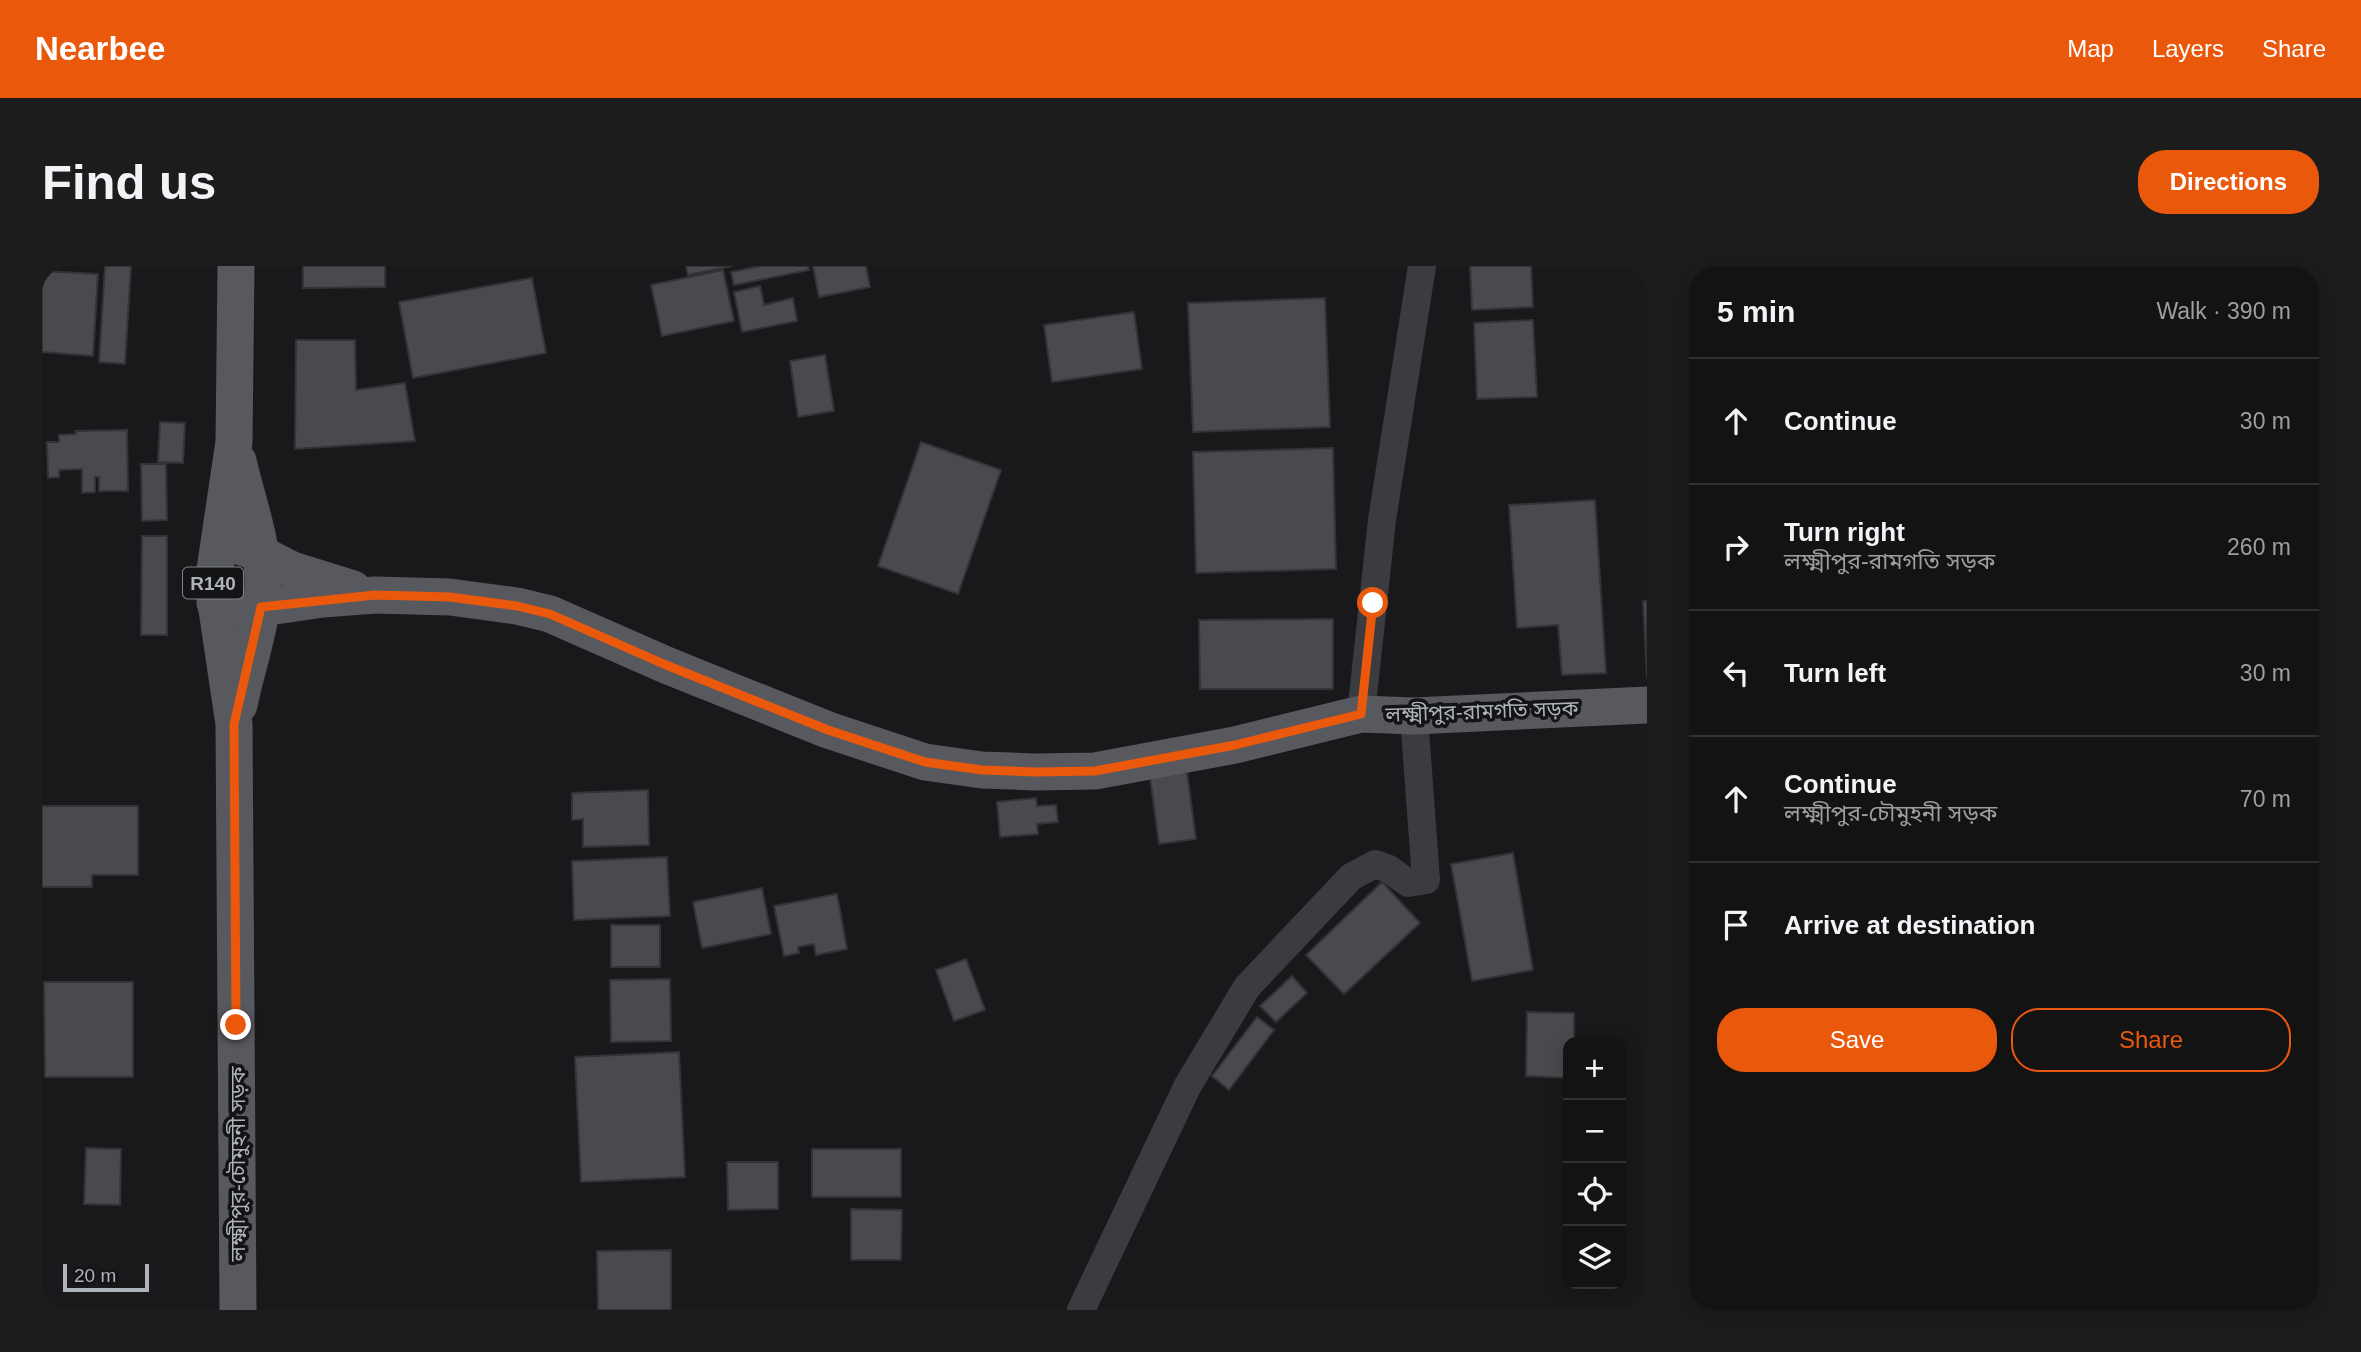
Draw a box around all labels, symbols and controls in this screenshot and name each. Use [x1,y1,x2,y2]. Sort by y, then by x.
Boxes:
text: Nearbee [35,30,165,67]
text: Map [2067,35,2114,62]
text: Layers [2152,35,2224,62]
text: Share [2262,35,2326,62]
button: Directions [2138,150,2319,214]
text: Find us [42,155,216,209]
text: 5 min [1717,295,1795,328]
text: Walk · 390 m [2156,298,2291,324]
icon: ahead [1717,402,1755,440]
text: Continue [1784,406,1897,436]
text: 30 m [2240,408,2291,434]
text: Turn right [1784,517,1905,547]
icon: right [1717,528,1755,566]
text: 260 m [2227,534,2291,560]
text: লক্ষ্মীপুর-রামগতি সড়ক [1784,548,1995,574]
road number: R140 [183,568,243,598]
route start [1357,587,1388,618]
icon: left [1717,654,1755,692]
text: Turn left [1784,658,1886,688]
text: 30 m [2240,660,2291,686]
street label: লক্ষ্মীপুর-রামগতি সড়ক [1384,696,1580,727]
text: Continue [1784,769,1897,799]
icon: ahead [1717,780,1755,818]
text: 70 m [2240,786,2291,812]
text: লক্ষ্মীপুর-চৌমুহনী সড়ক [1784,800,1997,826]
icon: arrive [1717,906,1755,944]
text: Arrive at destination [1784,910,2035,940]
button: Save [1717,1008,1997,1072]
button: Share [2011,1008,2291,1072]
route end [220,1009,251,1040]
map controls [1563,1037,1626,1289]
button: + [1563,1037,1626,1100]
street label: লক্ষ্মীপুর-চৌমুহনী সড়ক [226,1066,250,1262]
button: − [1563,1100,1626,1163]
button: locate [1563,1163,1626,1226]
button: layers [1563,1226,1626,1289]
scale bar [63,1261,149,1293]
text: 20 m [74,1265,116,1286]

